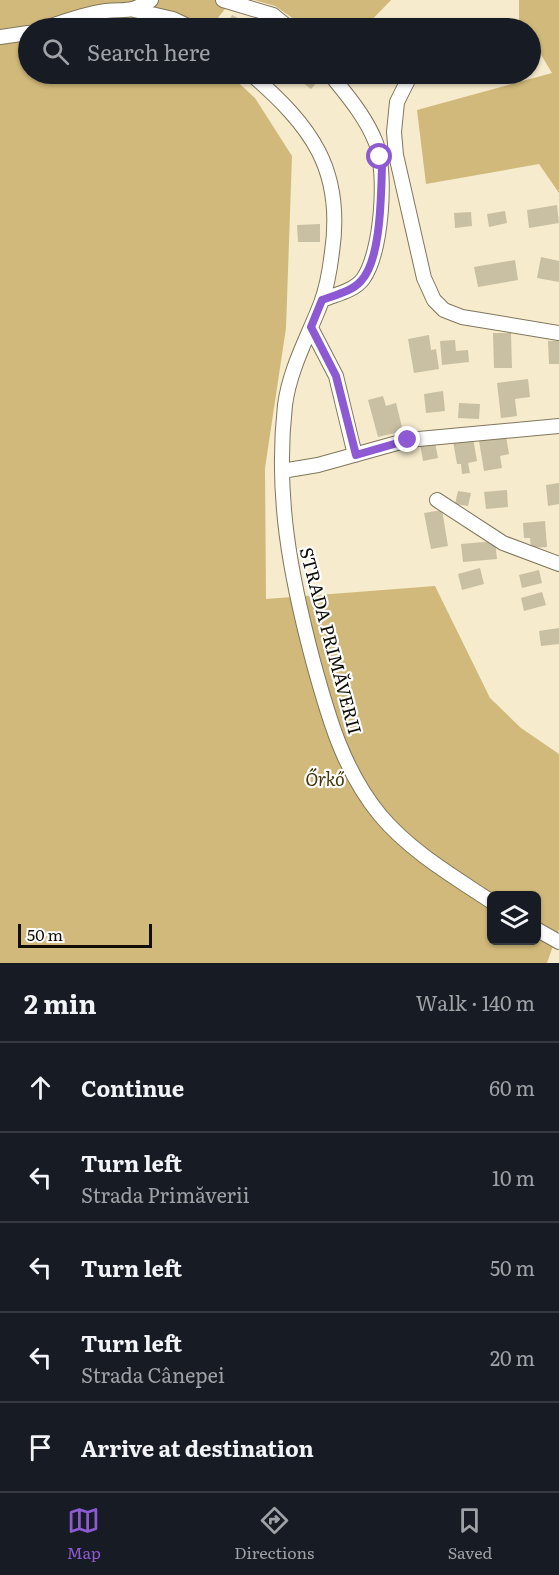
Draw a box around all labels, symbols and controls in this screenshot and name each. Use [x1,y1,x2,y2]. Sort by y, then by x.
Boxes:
search box [18,18,541,84]
icon: search [39,35,72,68]
text: Search here [87,35,210,68]
route start [366,143,392,169]
route end [394,426,420,452]
street label: STRADA PRIMĂVERII [293,544,369,737]
park label: Őrkő [305,765,345,792]
map controls [487,891,541,945]
button: layers [487,891,541,945]
scale bar [18,921,152,948]
text: 50 m [27,922,63,946]
text: 2 min [24,983,97,1022]
text: Walk · 140 m [416,987,535,1017]
icon: ahead [24,1071,57,1104]
text: Continue [81,1071,184,1104]
text: 60 m [489,1072,535,1102]
text: Turn left [81,1146,182,1179]
icon: left [24,1161,57,1194]
text: 10 m [492,1162,535,1192]
text: Strada Primăverii [81,1179,249,1209]
icon: left [24,1251,57,1284]
text: Turn left [81,1251,182,1284]
text: 50 m [490,1252,535,1282]
text: Turn left [81,1326,182,1359]
icon: left [24,1341,57,1374]
text: 20 m [490,1342,535,1372]
text: Strada Cânepei [81,1359,225,1389]
icon: arrive [24,1431,57,1464]
text: Arrive at destination [81,1431,314,1464]
tab: Map [67,1504,101,1564]
tab: Directions [234,1504,314,1564]
tab: Saved [448,1504,492,1564]

